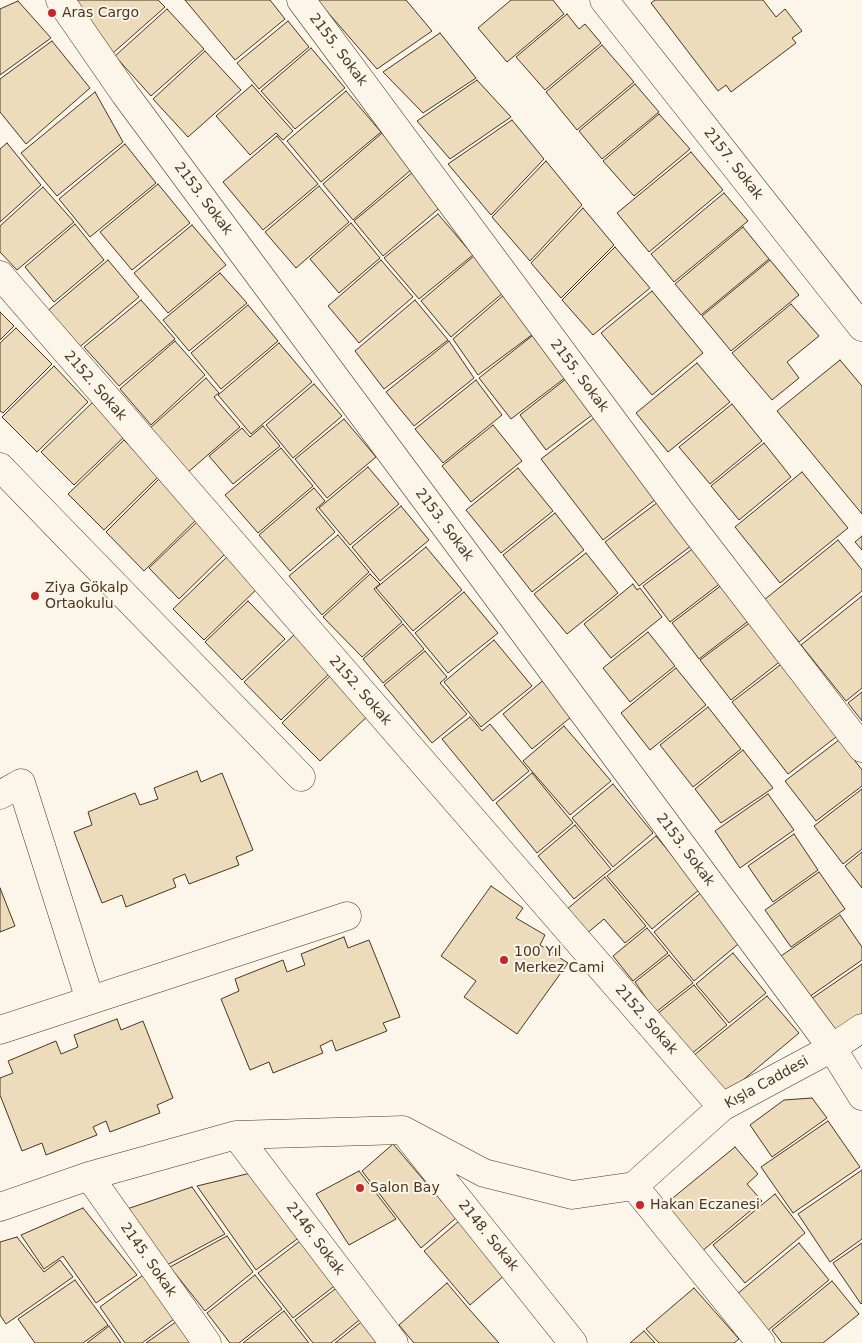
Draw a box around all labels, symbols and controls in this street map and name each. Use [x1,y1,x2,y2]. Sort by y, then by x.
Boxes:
place label: Aras Cargo [62,5,139,21]
marker: Aras Cargo [46,7,58,19]
street label: 2155. Sokak [305,10,371,90]
street label: 2157. Sokak [700,125,766,203]
street label: 2153. Sokak [170,159,236,239]
street label: 2155. Sokak [546,336,612,416]
street label: 2152. Sokak [60,348,130,424]
street label: 2153. Sokak [411,485,477,565]
place label: Ziya Gökalp Ortaokulu [45,580,128,612]
marker: Ziya Gökalp Ortaokulu [29,590,41,602]
street label: 2152. Sokak [325,653,395,729]
street label: 2153. Sokak [652,810,718,890]
place label: 100 Yıl Merkez Cami [514,944,604,976]
marker: 100 Yıl Merkez Cami [498,954,510,966]
street label: 2152. Sokak [611,982,681,1058]
street label: Kışla Caddesi [722,1053,812,1113]
place label: Salon Bay [370,1180,440,1196]
marker: Salon Bay [354,1182,366,1194]
street label: 2148. Sokak [454,1197,522,1275]
place label: Hakan Eczanesi [650,1197,760,1213]
street label: 2146. Sokak [282,1199,348,1279]
marker: Hakan Eczanesi [634,1199,646,1211]
street label: 2145. Sokak [116,1220,180,1300]

